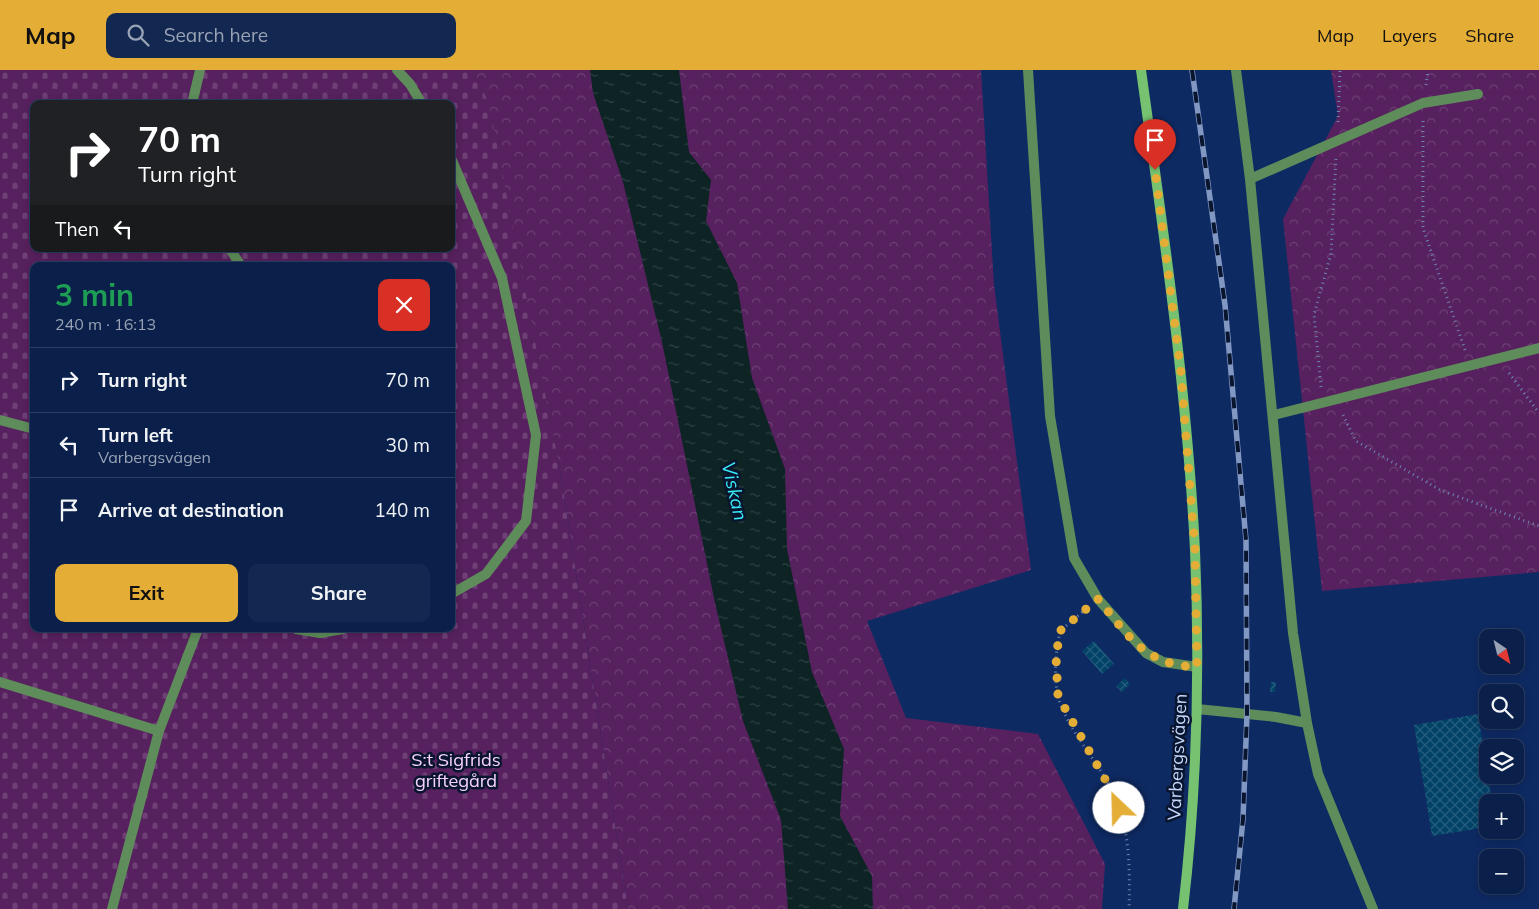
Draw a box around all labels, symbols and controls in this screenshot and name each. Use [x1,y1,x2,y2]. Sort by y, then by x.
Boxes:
search box [106,13,456,58]
text: Map [25,20,76,50]
icon: search [124,21,152,49]
text: Search here [164,23,268,47]
text: Map [1317,24,1354,47]
text: Layers [1382,24,1437,47]
text: Share [1465,24,1514,47]
text: 70 m [138,117,221,161]
pin [1134,119,1176,170]
icon: right [55,120,120,185]
icon: arrive [1141,126,1169,154]
text: Turn right [138,160,236,188]
icon: left [109,215,137,243]
text: Then [55,217,99,241]
text: 3 min [55,276,134,314]
button: close [378,279,430,331]
text: 240 m · 16:13 [55,314,156,334]
icon: right [55,366,83,394]
text: Turn right [98,368,187,392]
text: 70 m [386,368,430,392]
text: Turn left [98,423,173,447]
icon: left [55,431,83,459]
text: 30 m [386,433,430,457]
text: Varbergsvägen [98,447,211,467]
water label: Viskan [717,459,753,523]
icon: arrive [55,496,83,524]
text: Arrive at destination [98,498,284,522]
text: 140 m [374,498,430,522]
button: Exit [55,564,238,622]
button: Share [248,564,430,622]
north arrow [1479,629,1524,674]
map controls [1479,629,1524,894]
button: search [1479,684,1524,729]
street label: Varbergsvägen [1162,693,1192,821]
button: layers [1479,739,1524,784]
park label: S:t Sigfrids griftegård [411,748,501,792]
position arrow [1092,781,1144,833]
button: + [1479,794,1524,839]
button: − [1479,849,1524,894]

